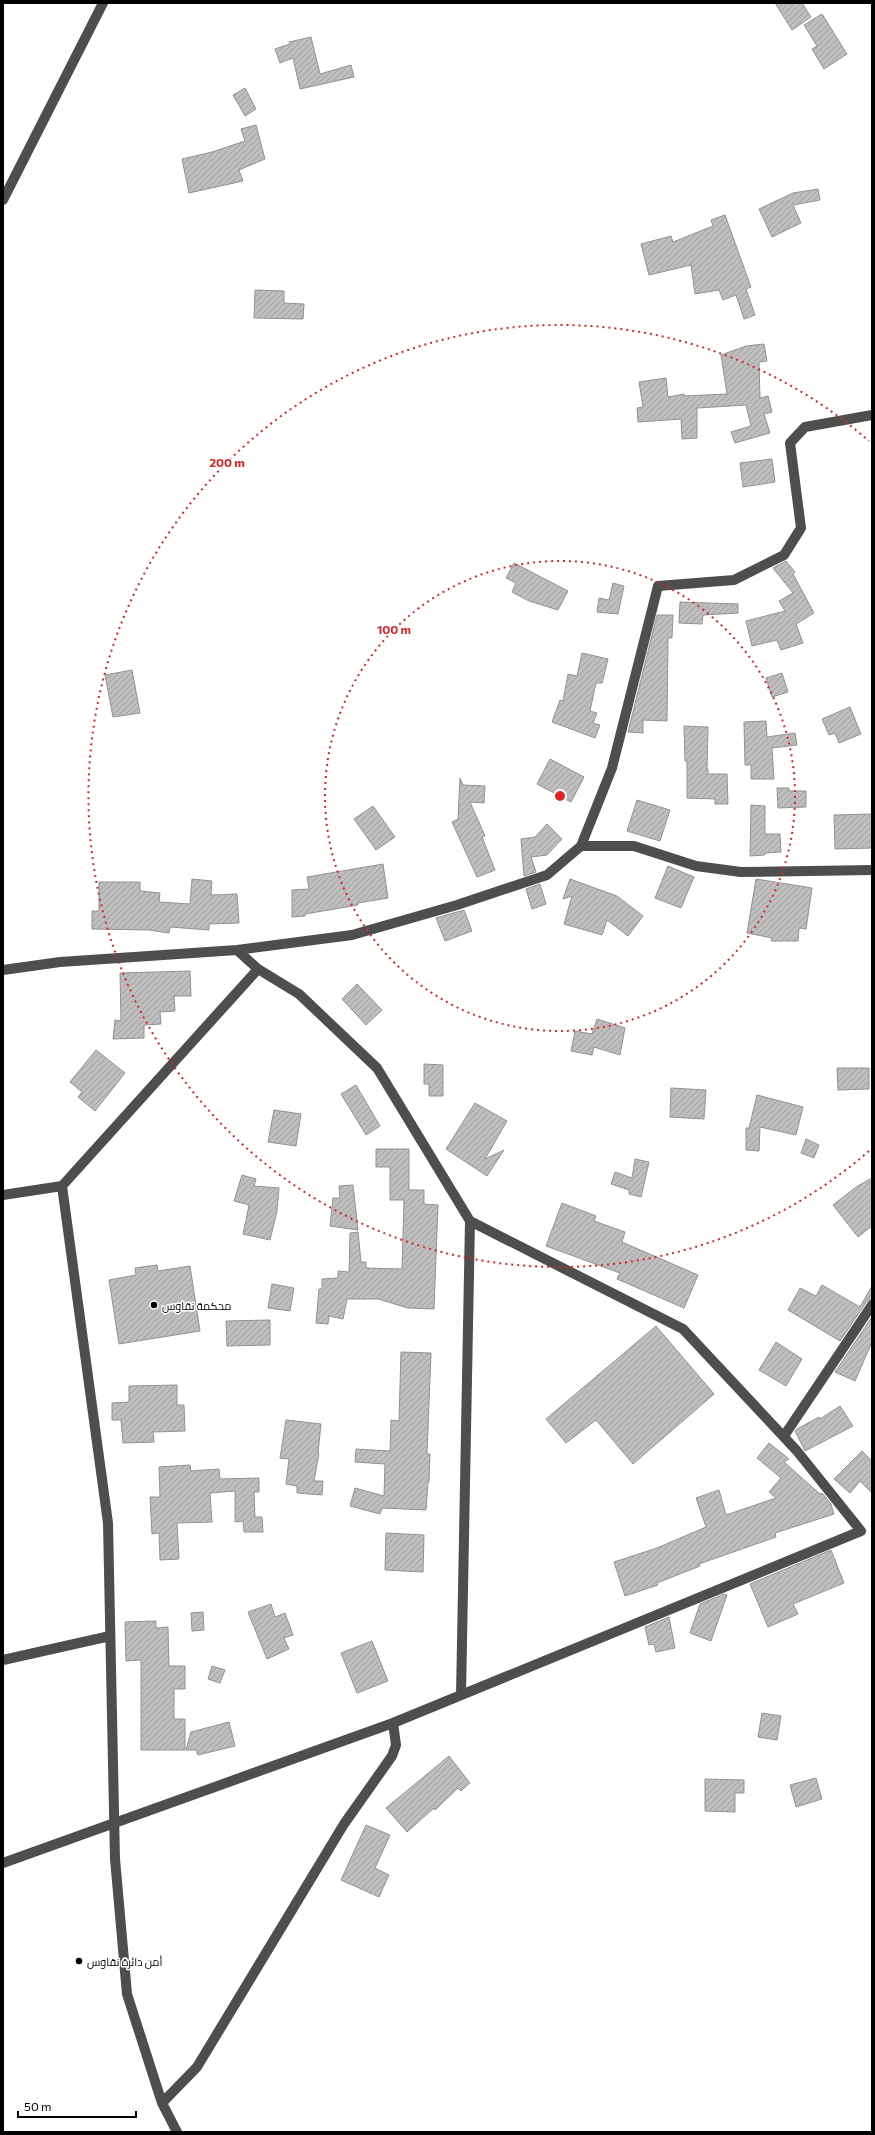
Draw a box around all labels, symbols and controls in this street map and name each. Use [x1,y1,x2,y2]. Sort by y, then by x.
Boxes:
text: 200 m [209,455,245,469]
text: 100 m [377,622,411,636]
centre of rings [553,789,567,803]
place label: محكمة نقاوس [162,1299,231,1313]
marker: محكمة نقاوس [149,1300,159,1310]
place label: أمن دائرة نقاوس [87,1955,162,1969]
marker: أمن دائرة نقاوس [74,1956,84,1966]
scale bar [18,2093,136,2119]
text: 50 m [24,2099,52,2113]

